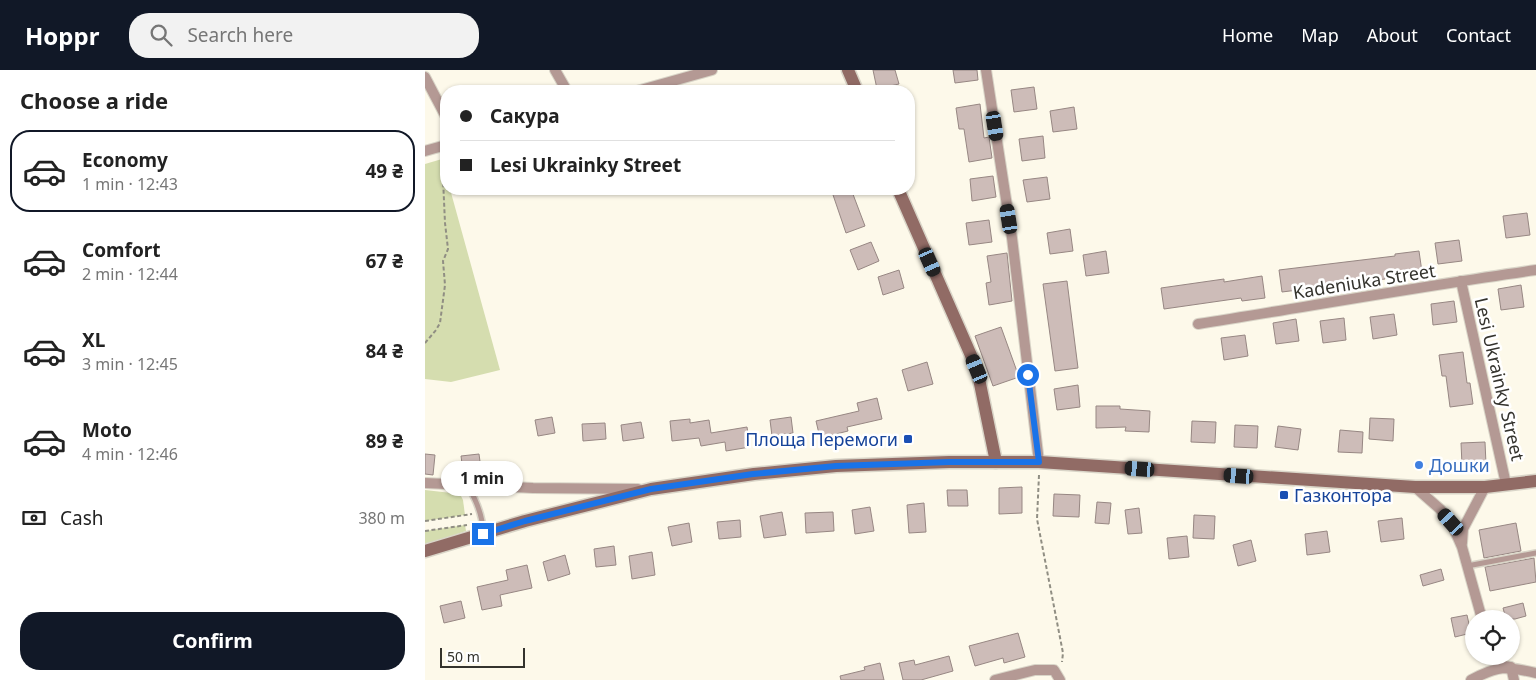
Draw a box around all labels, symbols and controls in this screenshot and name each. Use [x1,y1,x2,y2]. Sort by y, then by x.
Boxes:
search box [129,13,479,58]
text: Hoppr [25,19,99,52]
icon: search [147,21,175,49]
text: Search here [187,22,293,48]
text: Home [1222,23,1273,47]
text: Map [1301,23,1339,47]
text: About [1367,23,1418,47]
text: Contact [1446,23,1511,47]
text: Choose a ride [20,85,168,115]
text: Сакура [490,103,560,129]
car [985,110,1004,142]
text: Economy [82,147,168,173]
icon: car [22,149,67,194]
text: Lesi Ukrainky Street [490,152,681,178]
text: 49 ₴ [365,158,403,184]
text: 1 min · 12:43 [82,173,178,195]
car [999,203,1018,235]
text: Comfort [82,237,161,263]
icon: car [22,239,67,284]
car [917,245,942,279]
text: 67 ₴ [365,248,403,274]
street label: Kadeniuka Street [1291,258,1437,304]
text: 2 min · 12:44 [82,263,178,285]
street label: Lesi Ukrainky Street [1470,295,1531,464]
text: XL [82,327,105,353]
icon: car [22,329,67,374]
text: 84 ₴ [365,338,403,364]
car [964,352,989,386]
text: 3 min · 12:45 [82,353,178,375]
route start [1017,364,1039,386]
text: Moto [82,417,132,443]
icon: car [22,419,67,464]
place label: Площа Перемоги [745,427,898,451]
text: 89 ₴ [365,428,403,454]
marker: Площа Перемоги [902,433,914,445]
text: 4 min · 12:46 [82,443,178,465]
place label: Дошки [1429,453,1490,477]
marker: Дошки [1413,459,1425,471]
car [1124,460,1155,478]
callout: 1 min [442,462,524,496]
text: 1 min [460,467,504,489]
car [1223,467,1254,485]
place label: Газконтора [1294,483,1392,507]
marker: Газконтора [1278,489,1290,501]
icon: cash [20,504,48,532]
text: Cash [60,505,104,531]
car [1435,506,1466,538]
text: 380 m [358,507,405,529]
route end [472,523,494,545]
map controls [1465,610,1520,665]
button: locate [1465,610,1520,665]
button: Confirm [20,612,405,670]
scale bar [440,645,525,668]
text: 50 m [447,647,480,666]

